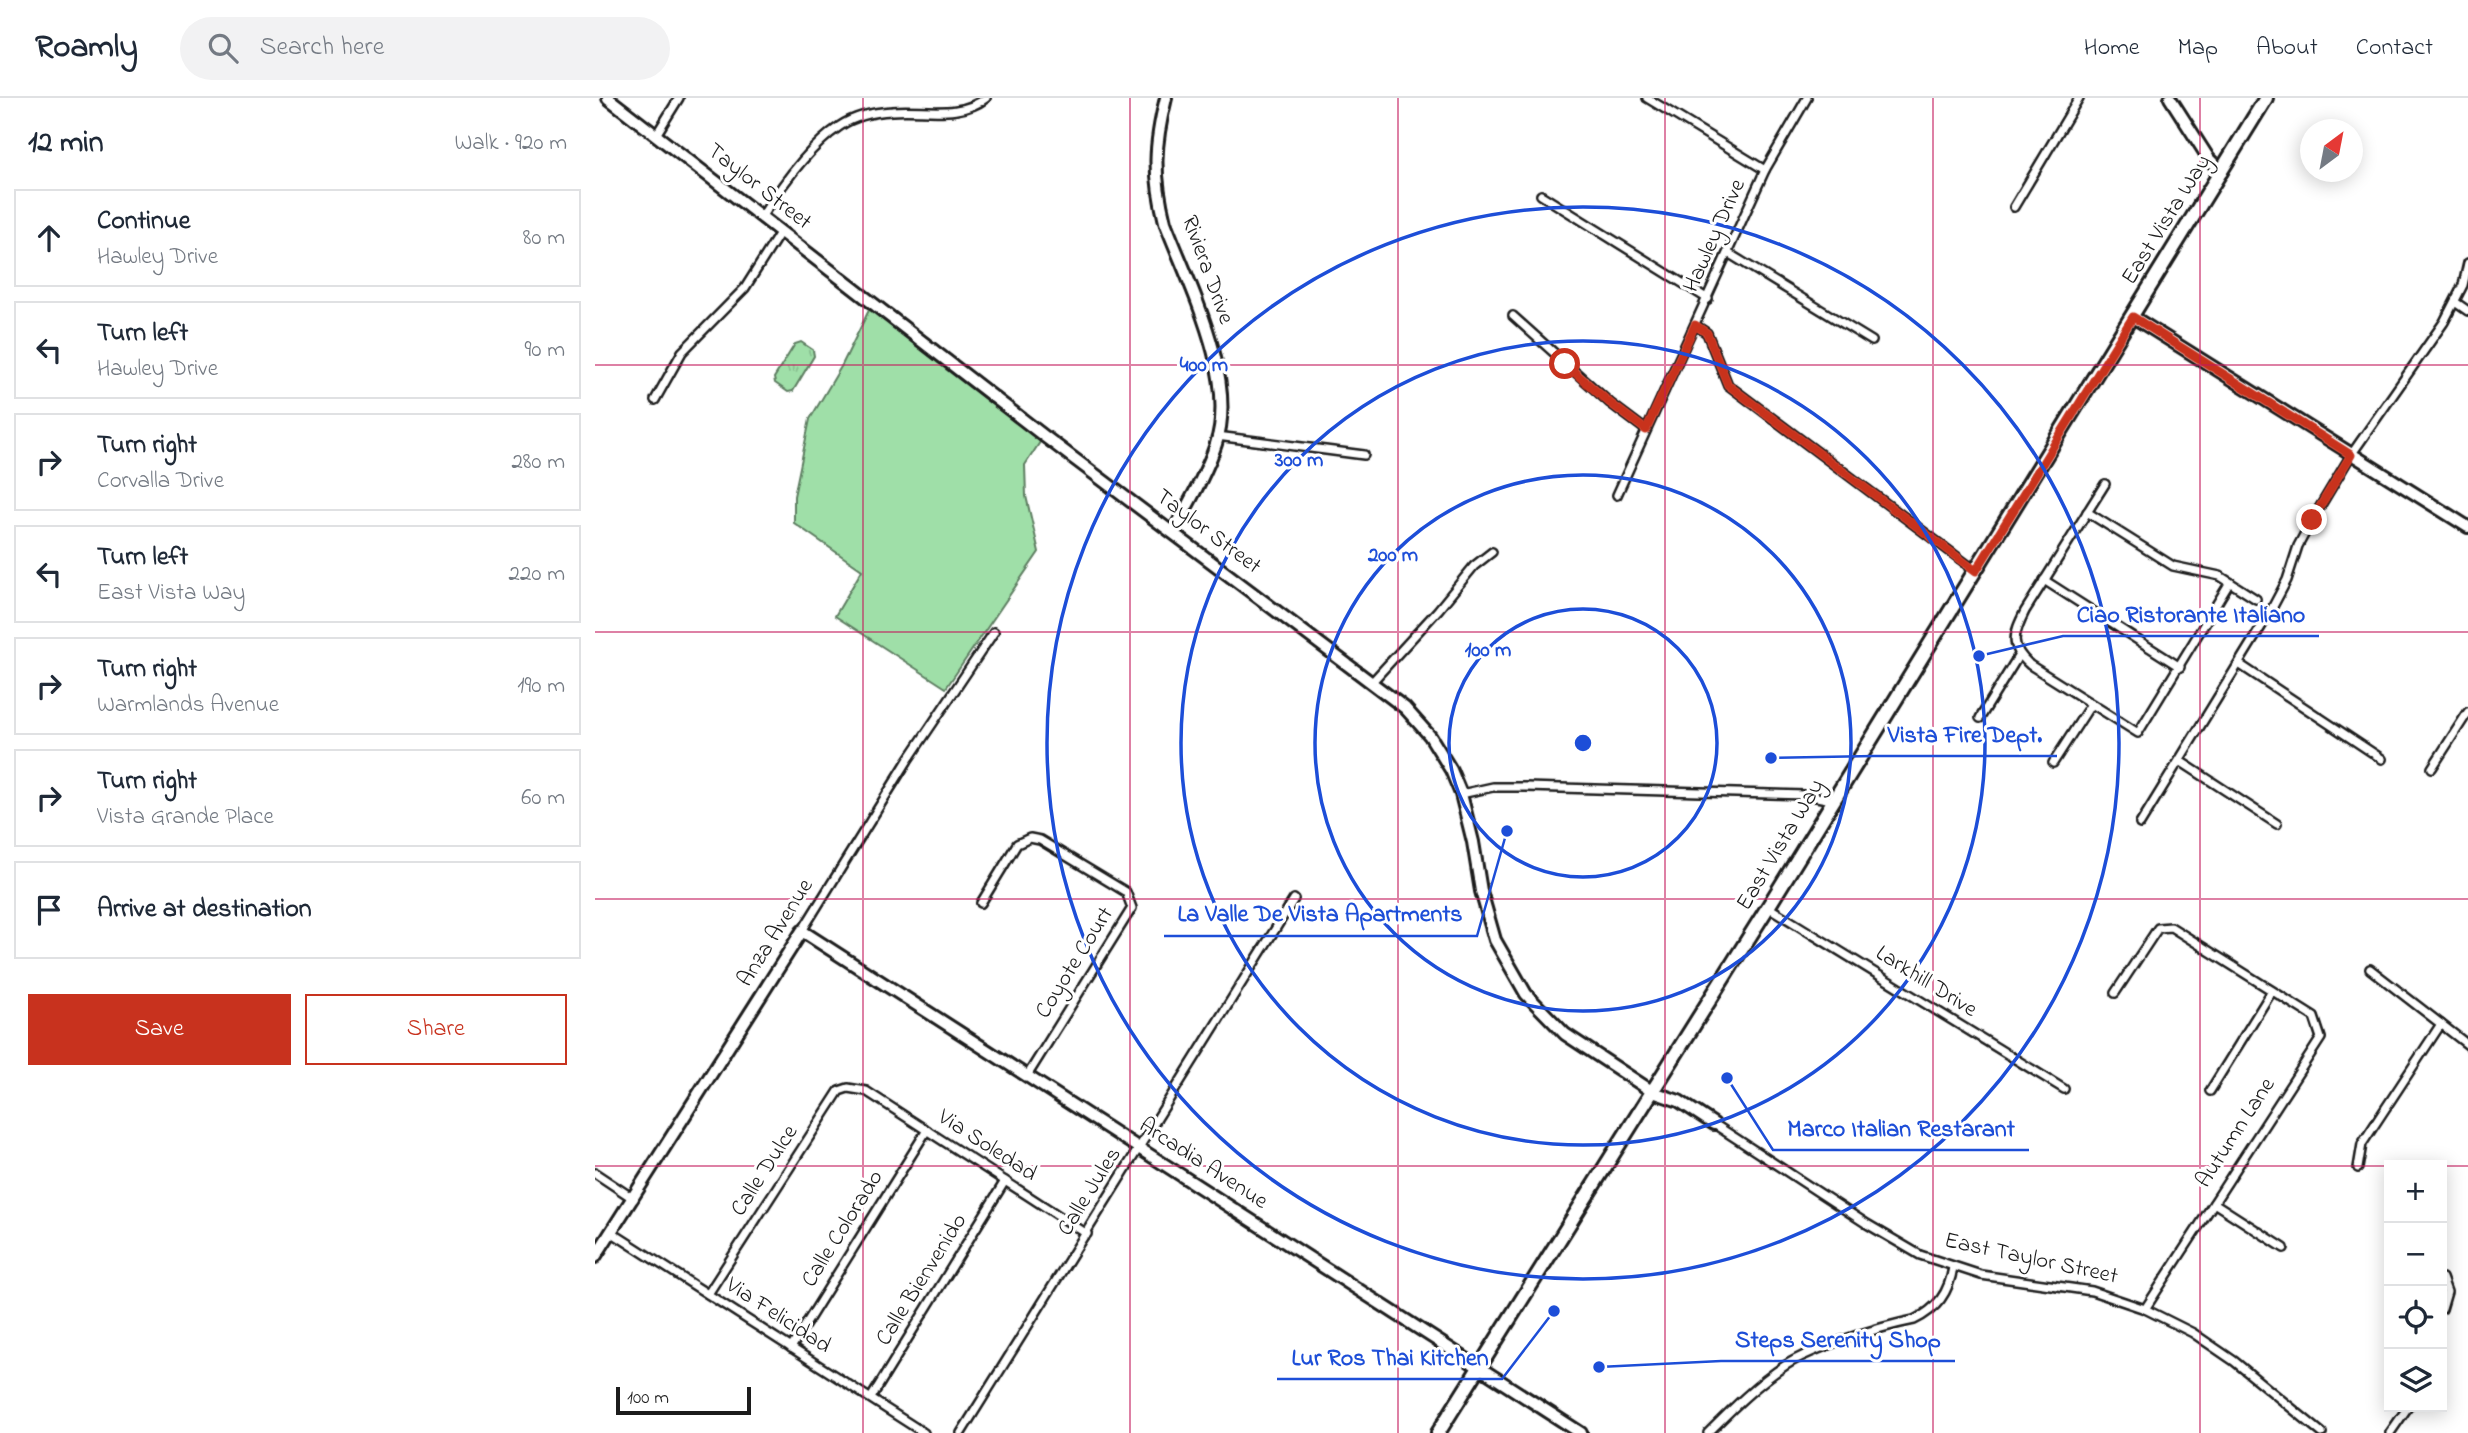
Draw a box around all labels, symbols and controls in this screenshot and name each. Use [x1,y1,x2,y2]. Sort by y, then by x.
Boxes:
search box [180,17,670,80]
text: Roamly [35,24,138,72]
icon: search [204,29,242,67]
text: Search here [260,29,384,67]
text: Home [2084,31,2140,66]
text: Map [2178,31,2218,66]
text: About [2256,31,2318,66]
text: Contact [2356,31,2433,66]
north arrow [2300,119,2363,182]
text: 12 min [28,122,103,166]
text: Walk · 920 m [455,127,567,160]
street label: Taylor Street [698,135,819,240]
street label: East Vista Way [2114,148,2222,293]
street label: Hawley Drive [1675,173,1757,299]
text: Continue [97,203,190,241]
street label: Riviera Drive [1172,211,1242,330]
icon: ahead [30,219,68,257]
text: 80 m [523,222,565,255]
text: Hawley Drive [97,241,218,274]
text: Turn left [97,315,188,353]
icon: left [30,331,68,369]
text: 90 m [525,334,565,367]
route start [1549,348,1580,379]
text: 400 m [1180,351,1228,381]
text: Hawley Drive [97,353,218,386]
text: Turn right [97,427,197,465]
icon: right [30,443,68,481]
text: 280 m [511,446,565,479]
text: 300 m [1274,446,1323,476]
text: Corvalla Drive [97,465,224,498]
street label: Taylor Street [1147,481,1268,585]
route end [2296,504,2327,535]
text: Turn left [97,539,188,577]
text: 200 m [1367,541,1418,571]
icon: left [30,555,68,593]
text: 220 m [509,558,565,591]
text: East Vista Way [97,577,245,610]
callout: Ciao Ristorante Italiano [2063,591,2319,636]
text: Ciao Ristorante Italiano [2077,599,2305,634]
text: 100 m [1465,636,1511,666]
text: Turn right [97,651,197,689]
icon: right [30,667,68,705]
text: 190 m [517,670,565,703]
text: Warmlands Avenue [97,689,279,722]
callout: Vista Fire Dept. [1874,711,2057,756]
text: Vista Fire Dept. [1887,719,2042,754]
centre of rings [1571,731,1595,755]
text: Turn right [97,763,197,801]
street label: East Vista Way [1729,773,1835,918]
icon: right [30,779,68,817]
text: 60 m [521,782,565,815]
text: Vista Grande Place [97,801,274,834]
street label: Anza Avenue [730,872,823,994]
icon: arrive [30,891,68,929]
text: Arrive at destination [97,891,312,929]
callout: La Valle De Vista Apartments [1164,891,1477,936]
text: La Valle De Vista Apartments [1177,898,1463,933]
street label: Coyote Court [1028,900,1124,1026]
street label: Larkhill Drive [1869,938,1984,1027]
button: Save [28,994,291,1065]
button: Share [305,994,567,1065]
street label: Autumn Lane [2188,1071,2284,1195]
street label: Via Soledad [930,1101,1043,1191]
callout: Marco Italian Restarant [1773,1105,2029,1150]
street label: Arcadia Avenue [1132,1110,1275,1219]
text: Marco Italian Restarant [1787,1113,2016,1148]
street label: Calle Dulce [723,1118,807,1223]
street label: Calle Jules [1050,1141,1130,1243]
map controls [2384,1160,2447,1412]
button: + [2384,1160,2447,1223]
street label: Calle Colorado [794,1164,892,1294]
street label: Calle Bienvenido [868,1207,976,1352]
button: − [2384,1223,2447,1286]
street label: East Taylor Street [1941,1225,2121,1296]
street label: Via Felicidad [718,1269,837,1363]
button: locate [2384,1286,2447,1349]
callout: Steps Serenity Shop [1721,1316,1955,1361]
text: Steps Serenity Shop [1735,1324,1941,1360]
callout: Lur Ros Thai Kitchen [1277,1334,1502,1379]
text: Lur Ros Thai Kitchen [1291,1342,1489,1377]
button: layers [2384,1349,2447,1412]
scale bar [616,1384,751,1416]
text: 100 m [627,1385,669,1412]

